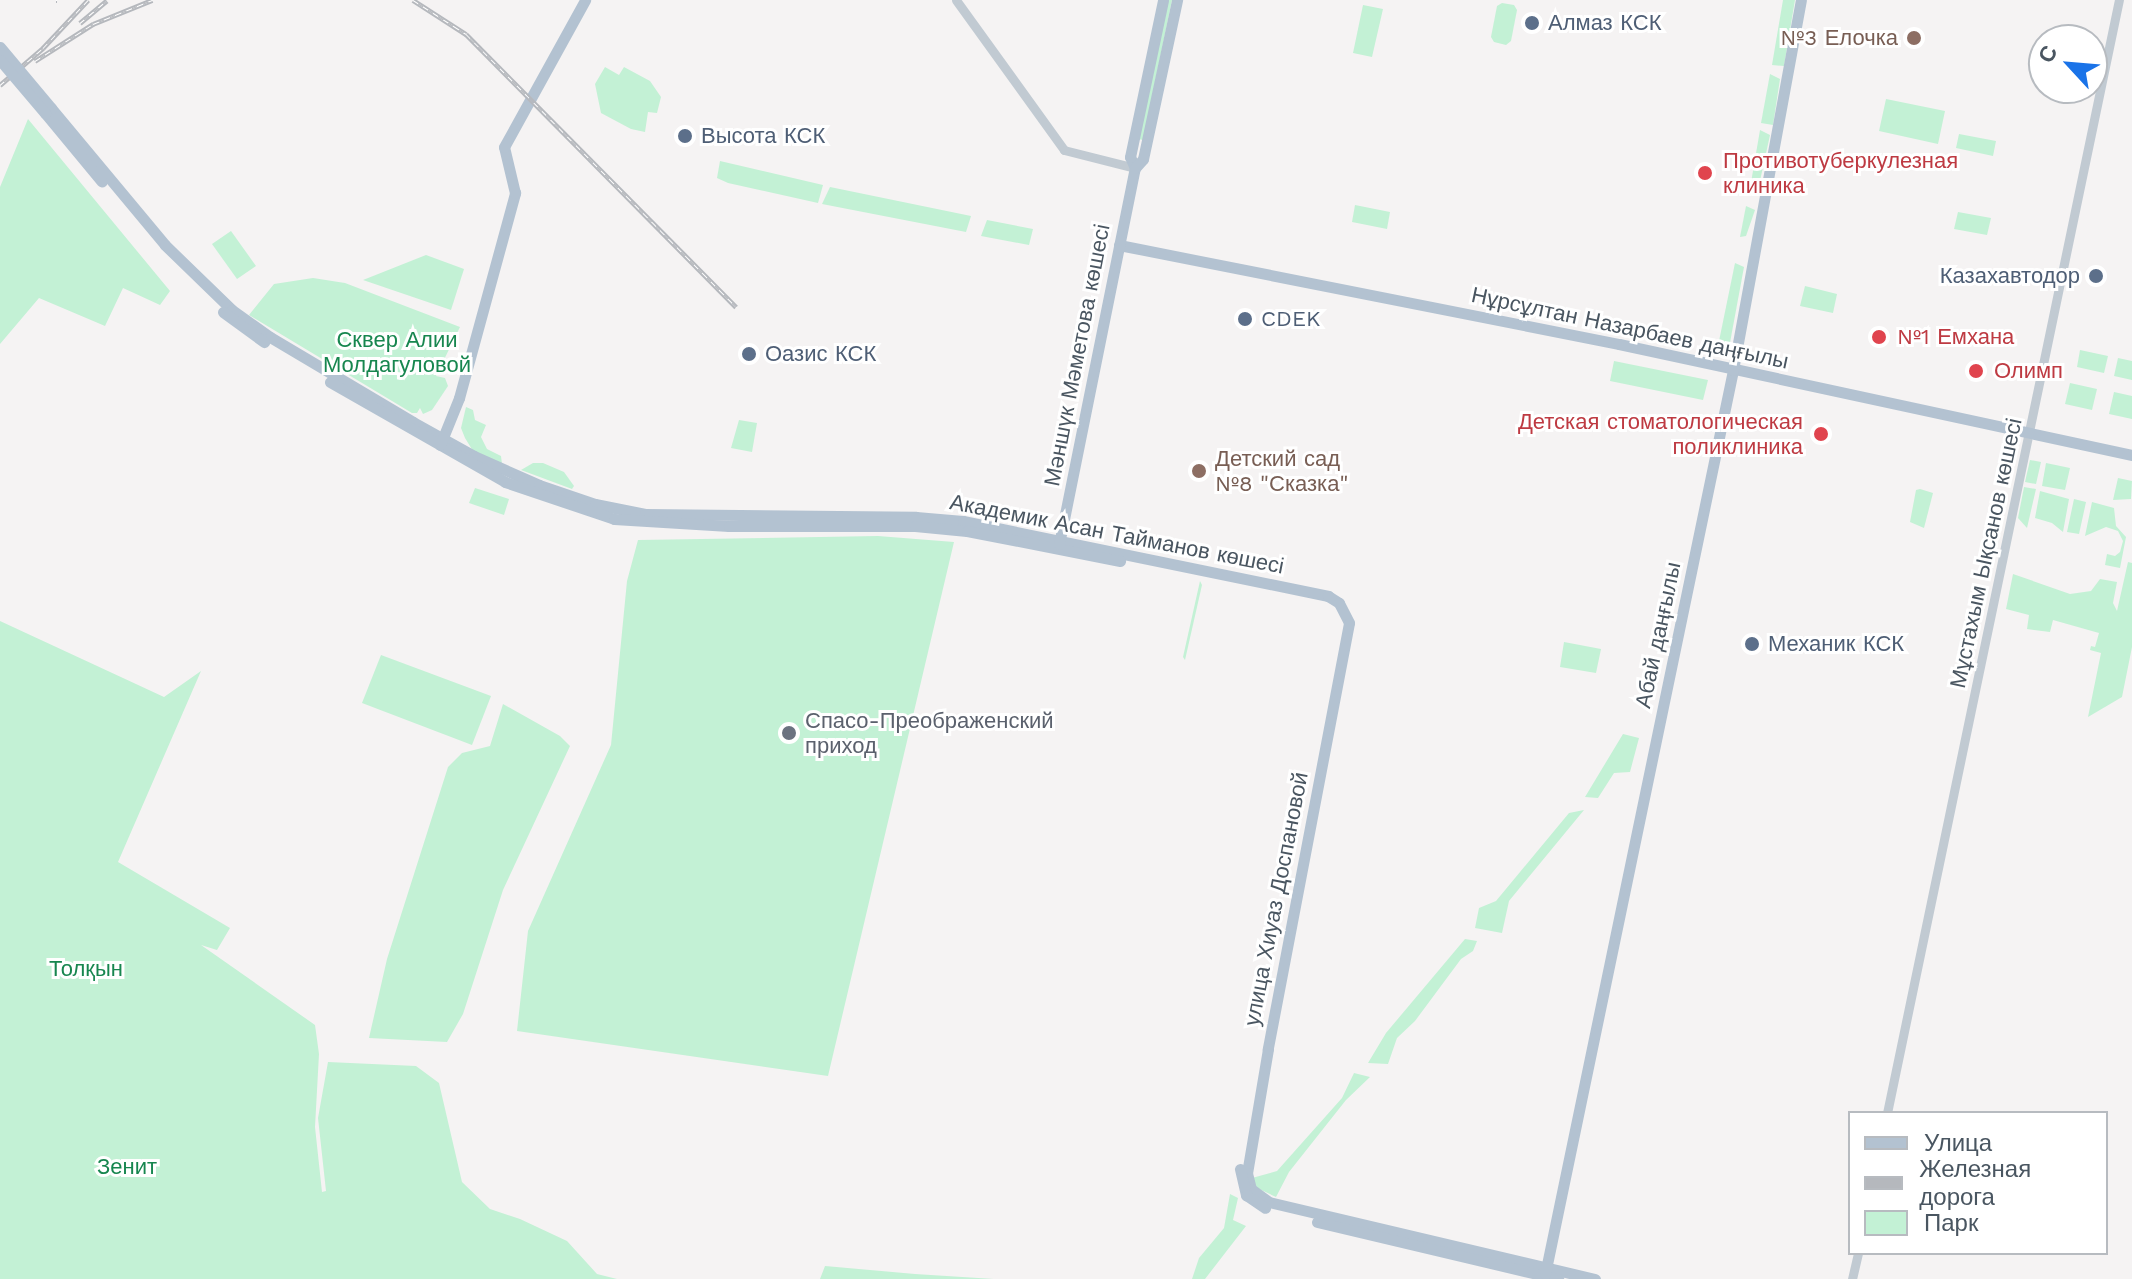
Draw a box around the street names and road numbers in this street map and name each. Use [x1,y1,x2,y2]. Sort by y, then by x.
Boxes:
street label: Мәншүк Мәметова көшесі [1039,222,1115,488]
street label: Нұрсұлтан Назарбаев даңғылы [1469,281,1791,375]
street label: Мұстахым Ықсанов көшесі [1944,416,2028,690]
street label: Академик Асан Тайманов көшесі [948,489,1286,579]
street label: Абай даңғылы [1630,560,1686,710]
street label: улица Хиуаз Доспановой [1238,770,1314,1028]

